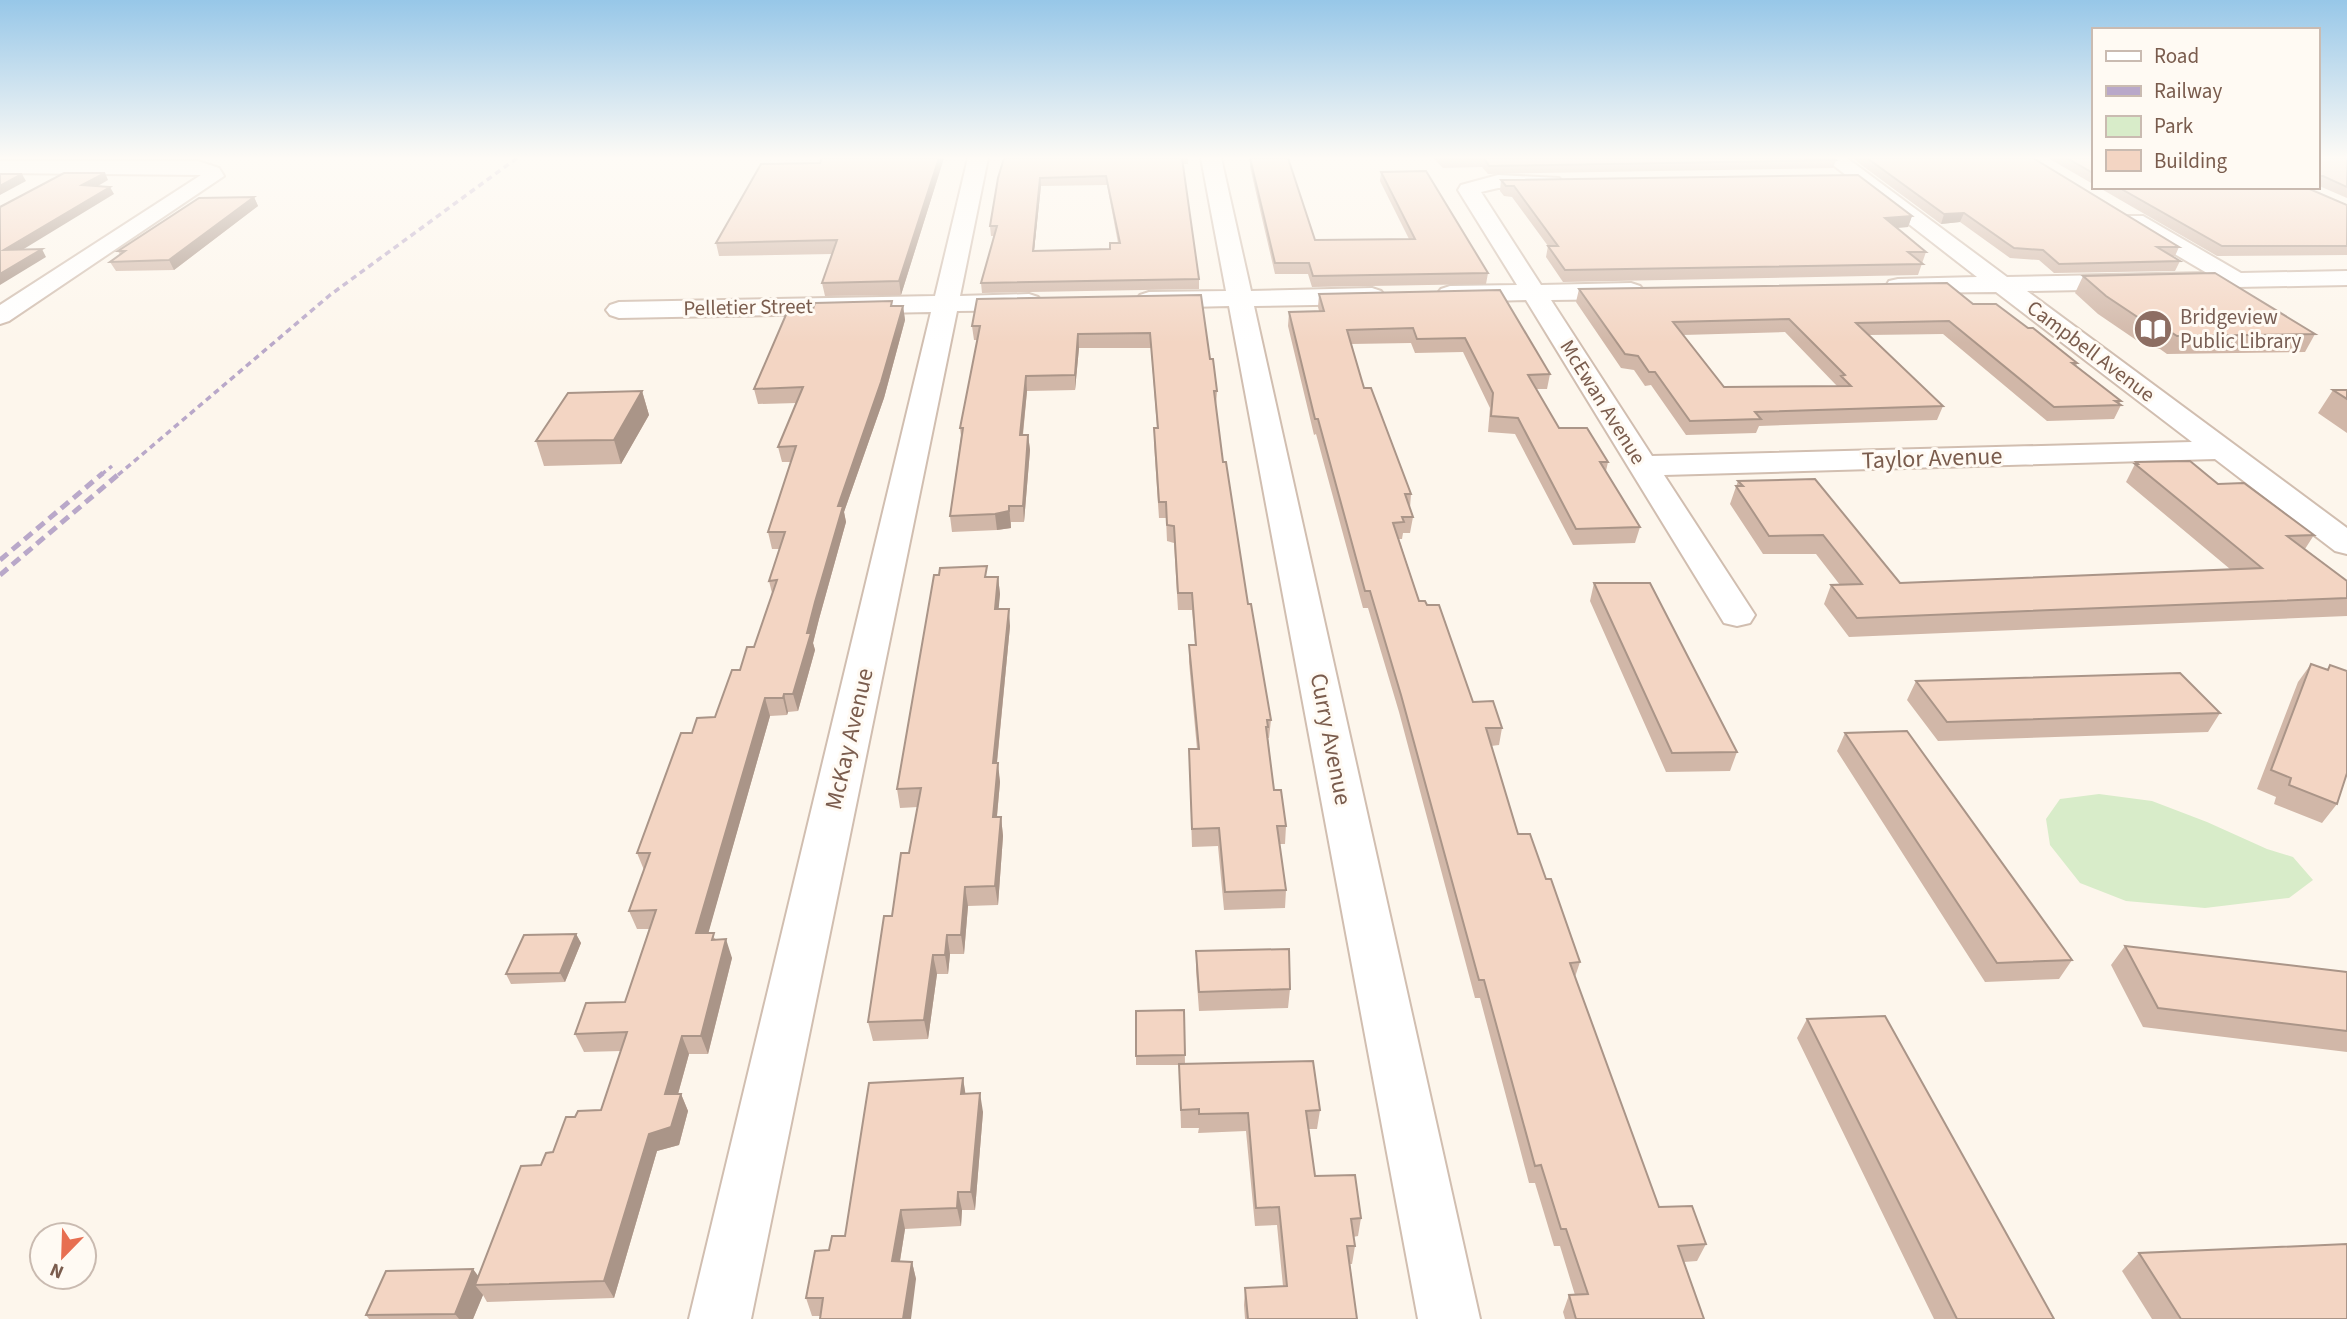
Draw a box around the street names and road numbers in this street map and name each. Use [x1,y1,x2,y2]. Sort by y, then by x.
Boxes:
street label: Pelletier Street [683,291,813,323]
street label: Campbell Avenue [2021,293,2161,409]
street label: McEwan Avenue [1553,334,1653,470]
street label: Taylor Avenue [1861,439,2003,478]
street label: McKay Avenue [816,665,883,813]
street label: Curry Avenue [1301,670,1360,808]

